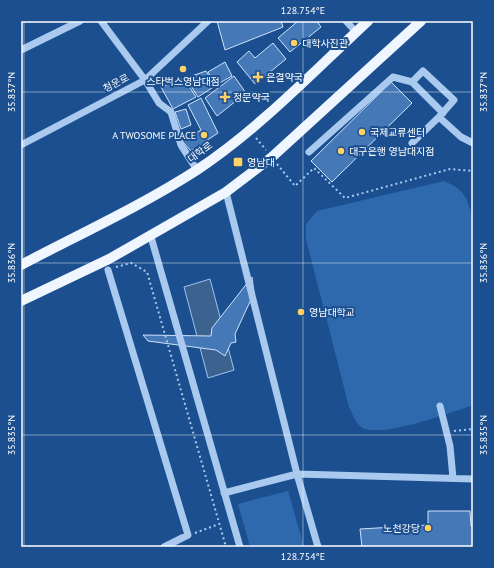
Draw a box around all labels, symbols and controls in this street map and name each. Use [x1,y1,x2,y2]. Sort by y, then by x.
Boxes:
text: 128.754°E [281,4,325,17]
place label: 대학사진관 [302,37,349,50]
marker: 대학사진관 [289,38,299,48]
marker: 스타벅스영남대점 [178,64,188,74]
street label: 청운로 [101,71,131,95]
place label: 은결약국 [266,71,303,84]
text: 35.837°N [5,72,18,112]
marker: 은결약국 [253,72,263,82]
text: 35.837°N [477,72,490,112]
place label: 스타벅스영남대점 [146,75,220,88]
place label: 정문약국 [233,91,270,104]
marker: 정문약국 [220,92,230,102]
place label: 국제교류센터 [370,126,425,139]
marker: 국제교류센터 [357,127,367,137]
place label: A TWOSOME PLACE [112,129,196,142]
marker: A TWOSOME PLACE [199,130,209,140]
street label: 대학로 [185,139,215,165]
place label: 대구은행 영남대지점 [349,145,434,158]
marker: 대구은행 영남대지점 [336,146,346,156]
marker: 영남대 [232,156,244,168]
place label: 영남대 [247,156,275,169]
text: 35.836°N [5,243,18,283]
text: 35.836°N [477,243,490,283]
place label: 영남대학교 [309,306,355,319]
marker: 영남대학교 [296,307,306,317]
text: 35.835°N [5,415,18,455]
text: 35.835°N [477,415,490,455]
place label: 노천강당 [383,522,420,535]
marker: 노천강당 [423,523,433,533]
text: 128.754°E [281,550,325,563]

